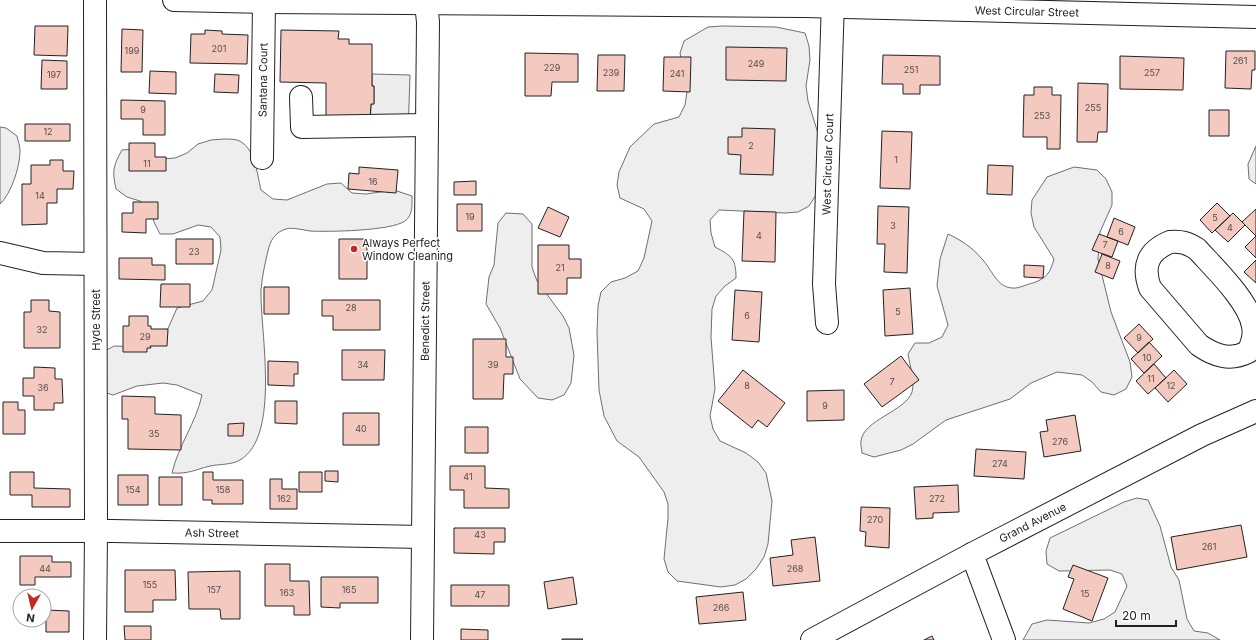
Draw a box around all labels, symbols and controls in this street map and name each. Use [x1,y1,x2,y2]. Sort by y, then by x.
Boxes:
street label: West Circular Street [975,3,1079,20]
street label: Santana Court [256,42,270,117]
house number: 201 [212,43,226,54]
house number: 199 [125,45,140,56]
house number: 261 [1233,55,1247,66]
house number: 249 [748,58,765,69]
house number: 229 [544,62,561,73]
house number: 251 [904,64,918,75]
house number: 239 [603,67,620,78]
house number: 257 [1144,67,1160,78]
house number: 241 [670,68,684,79]
house number: 197 [47,69,61,80]
house number: 255 [1085,102,1101,113]
house number: 9 [140,104,146,115]
house number: 253 [1034,110,1051,121]
street label: West Circular Court [819,113,836,215]
house number: 12 [43,126,53,137]
house number: 2 [748,140,754,151]
house number: 1 [894,154,898,165]
house number: 11 [143,158,151,169]
house number: 16 [368,176,378,187]
house number: 14 [35,190,45,201]
house number: 19 [465,211,475,222]
house number: 5 [1212,212,1218,223]
house number: 3 [890,220,896,231]
house number: 4 [1227,222,1233,233]
house number: 6 [1118,226,1124,237]
house number: 4 [756,230,762,241]
place label: Always Perfect Window Cleaning [362,236,453,263]
house number: 7 [1102,239,1108,250]
marker: Always Perfect Window Cleaning [349,244,359,254]
house number: 23 [188,246,200,257]
house number: 8 [1105,260,1111,271]
house number: 21 [555,262,565,273]
street label: Benedict Street [418,281,432,361]
street label: Hyde Street [89,289,103,351]
house number: 28 [345,302,357,313]
house number: 5 [895,306,901,317]
house number: 6 [744,310,750,321]
house number: 32 [36,324,48,335]
house number: 29 [139,331,151,342]
house number: 9 [1136,332,1142,343]
house number: 10 [1142,352,1152,363]
house number: 34 [357,359,369,370]
house number: 39 [487,359,499,370]
house number: 11 [1147,373,1155,384]
house number: 7 [889,376,895,387]
house number: 8 [744,380,750,391]
house number: 12 [1166,380,1176,391]
house number: 36 [37,382,49,393]
house number: 9 [822,400,828,411]
house number: 40 [355,423,367,434]
house number: 35 [148,428,160,439]
house number: 276 [1052,436,1068,447]
house number: 274 [992,458,1008,469]
house number: 41 [463,471,473,482]
house number: 154 [126,484,141,495]
house number: 158 [216,484,231,495]
house number: 162 [277,493,291,504]
house number: 272 [929,493,945,504]
street label: Grand Avenue [997,499,1069,546]
house number: 270 [867,514,883,525]
street label: Ash Street [185,525,240,540]
house number: 43 [474,529,486,540]
house number: 261 [1202,541,1216,552]
house number: 44 [39,563,51,574]
house number: 268 [787,563,804,574]
house number: 155 [143,579,157,590]
house number: 157 [207,584,221,595]
house number: 165 [342,584,356,595]
house number: 163 [280,587,295,598]
north arrow [12,588,52,628]
house number: 15 [1080,588,1090,599]
house number: 47 [475,589,485,600]
house number: 266 [713,602,730,613]
scale bar [1116,602,1176,628]
text: 20 m [1122,608,1151,623]
text: N [25,610,36,625]

